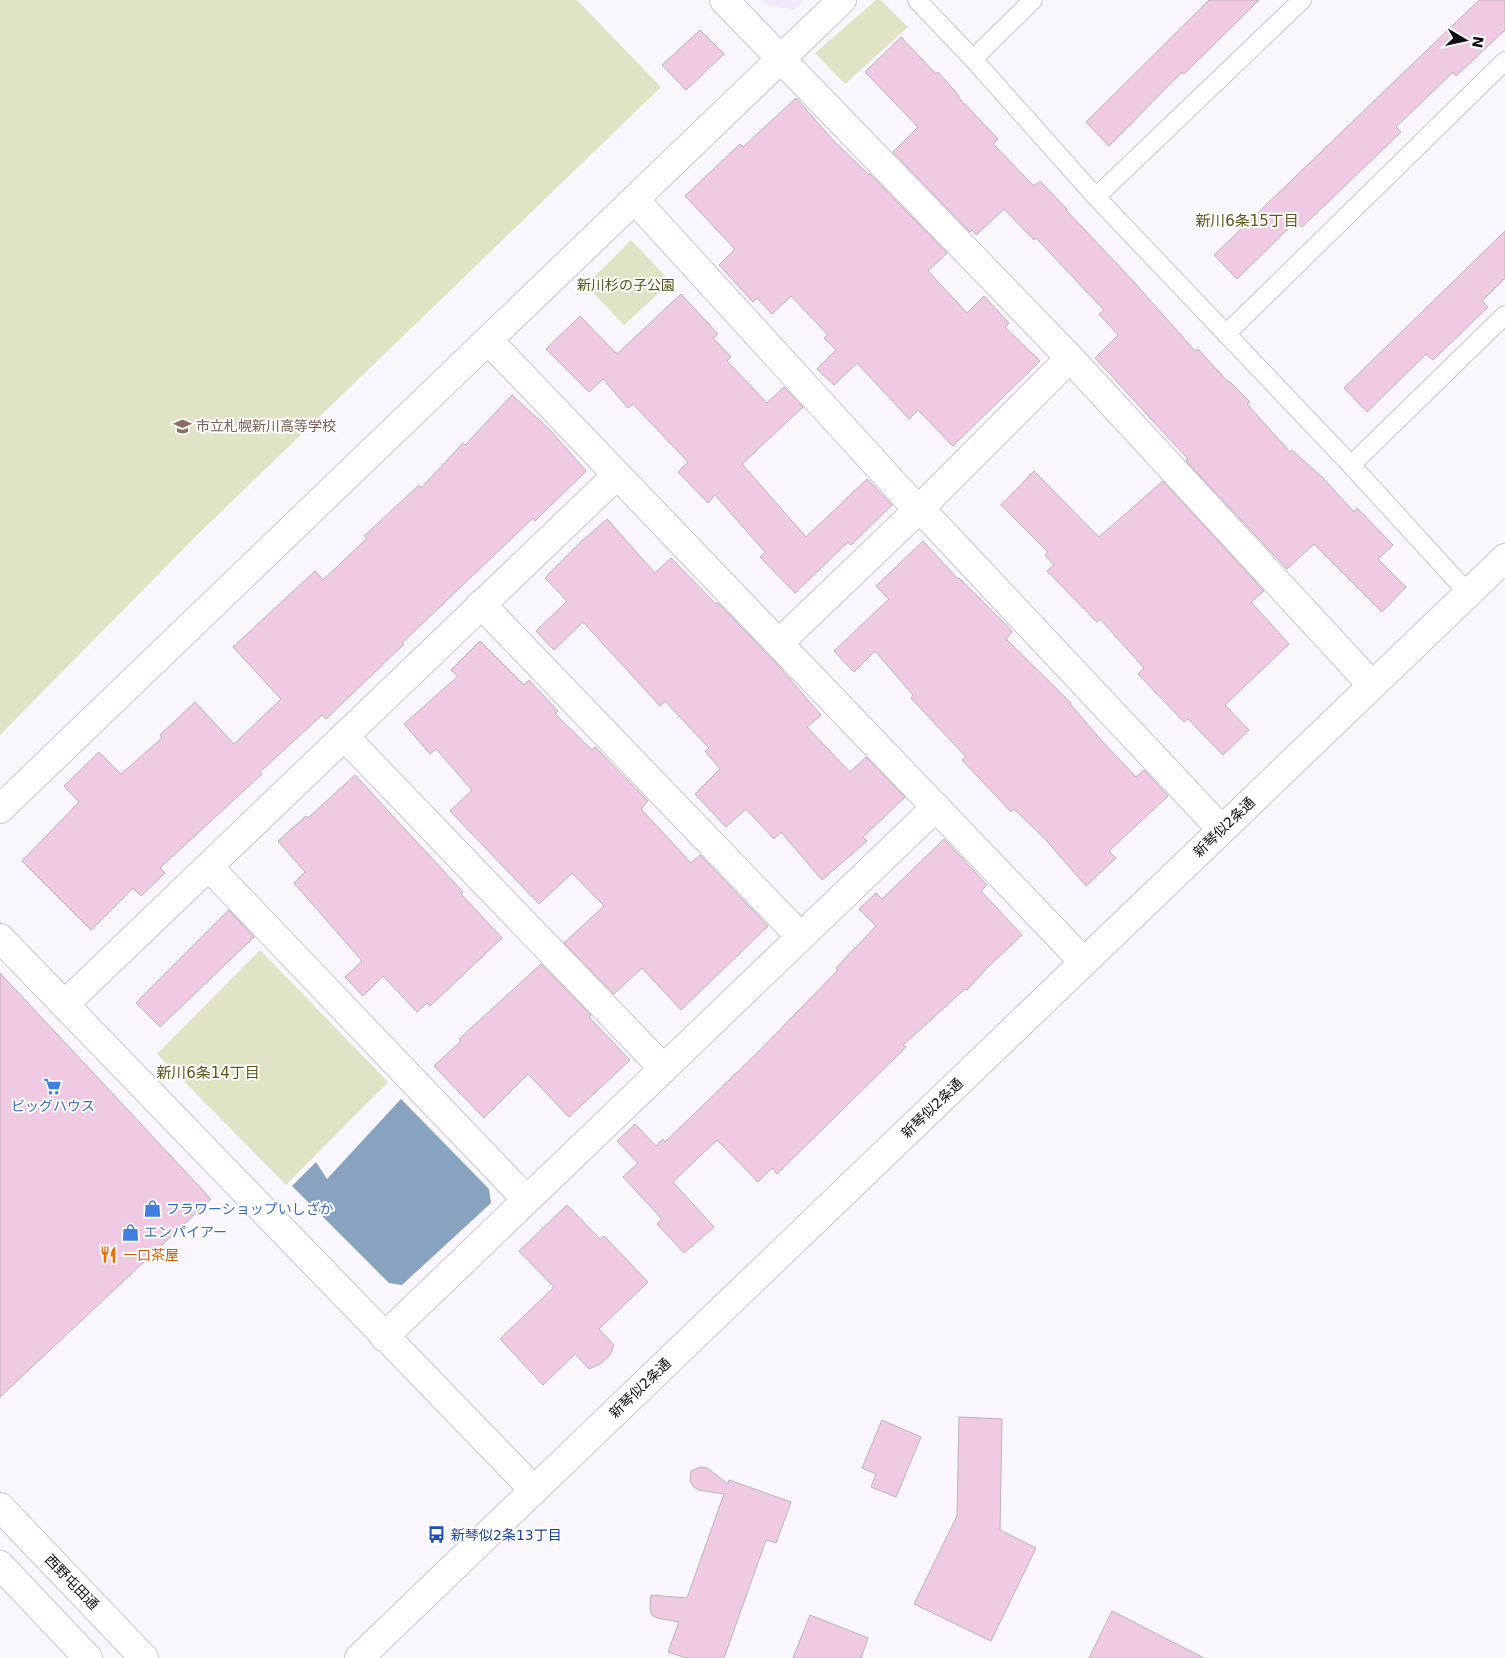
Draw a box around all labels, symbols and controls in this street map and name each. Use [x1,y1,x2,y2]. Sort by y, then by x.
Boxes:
north arrow [1440,15,1490,65]
text: N [1469,35,1487,49]
district label: 新川6条15丁目 [1195,212,1299,230]
park label: 新川杉の子公園 [577,277,675,293]
school or university icon: 市立札幌新川高等学校 [172,416,192,436]
place label: 市立札幌新川高等学校 [196,418,336,434]
street label: 新琴似2条通 [1190,794,1258,860]
district label: 新川6条14丁目 [156,1064,260,1082]
street label: 新琴似2条通 [898,1075,966,1141]
supermarket icon: ビッグハウス [43,1076,63,1096]
place label: ビッグハウス [11,1098,95,1114]
shop icon: フラワーショップいしざか [142,1199,162,1219]
place label: フラワーショップいしざか [166,1201,334,1217]
shop icon: エンパイアー [120,1222,140,1242]
place label: エンパイアー [144,1224,227,1240]
restaurant icon: 一口茶屋 [99,1245,119,1265]
place label: 一口茶屋 [123,1247,179,1263]
street label: 新琴似2条通 [606,1355,674,1421]
bus stop icon: 新琴似2条13丁目 [427,1525,447,1545]
place label: 新琴似2条13丁目 [451,1527,562,1543]
street label: 西野屯田通 [42,1551,102,1613]

